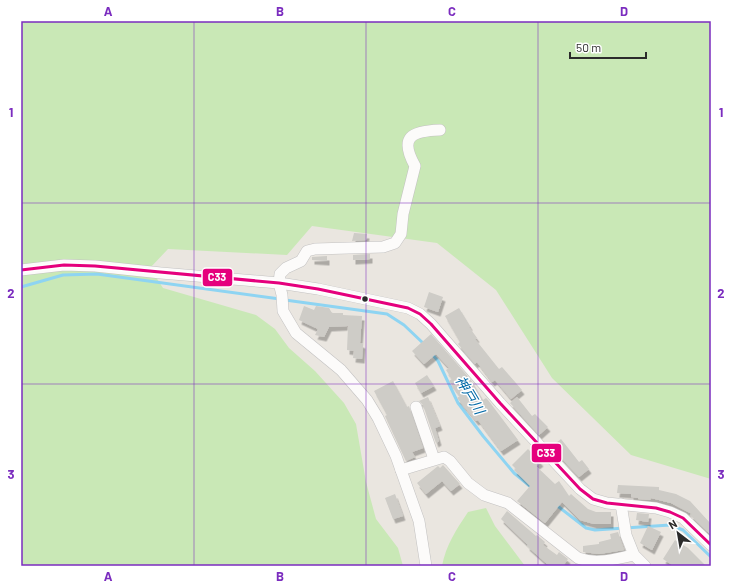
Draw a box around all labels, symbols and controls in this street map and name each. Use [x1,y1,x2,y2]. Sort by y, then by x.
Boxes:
text: A [104,3,113,19]
text: B [276,3,284,19]
text: C [448,3,456,19]
text: D [620,3,628,19]
scale bar [570,34,646,60]
text: 50 m [576,40,601,54]
text: 1 [9,104,13,120]
text: 1 [719,104,723,120]
line badge: C33 [202,268,233,287]
text: C33 [208,270,226,283]
text: 2 [7,285,15,301]
text: 2 [717,285,725,301]
unlabelled marker [360,294,370,304]
water label: 神戸川 [452,372,490,419]
line badge: C33 [531,443,562,463]
text: C33 [537,446,555,459]
text: 3 [7,466,15,482]
text: 3 [717,466,725,482]
north arrow [658,513,698,553]
text: N [666,517,679,531]
text: A [104,568,113,584]
text: B [276,568,284,584]
text: C [448,568,456,584]
text: D [620,568,628,584]

